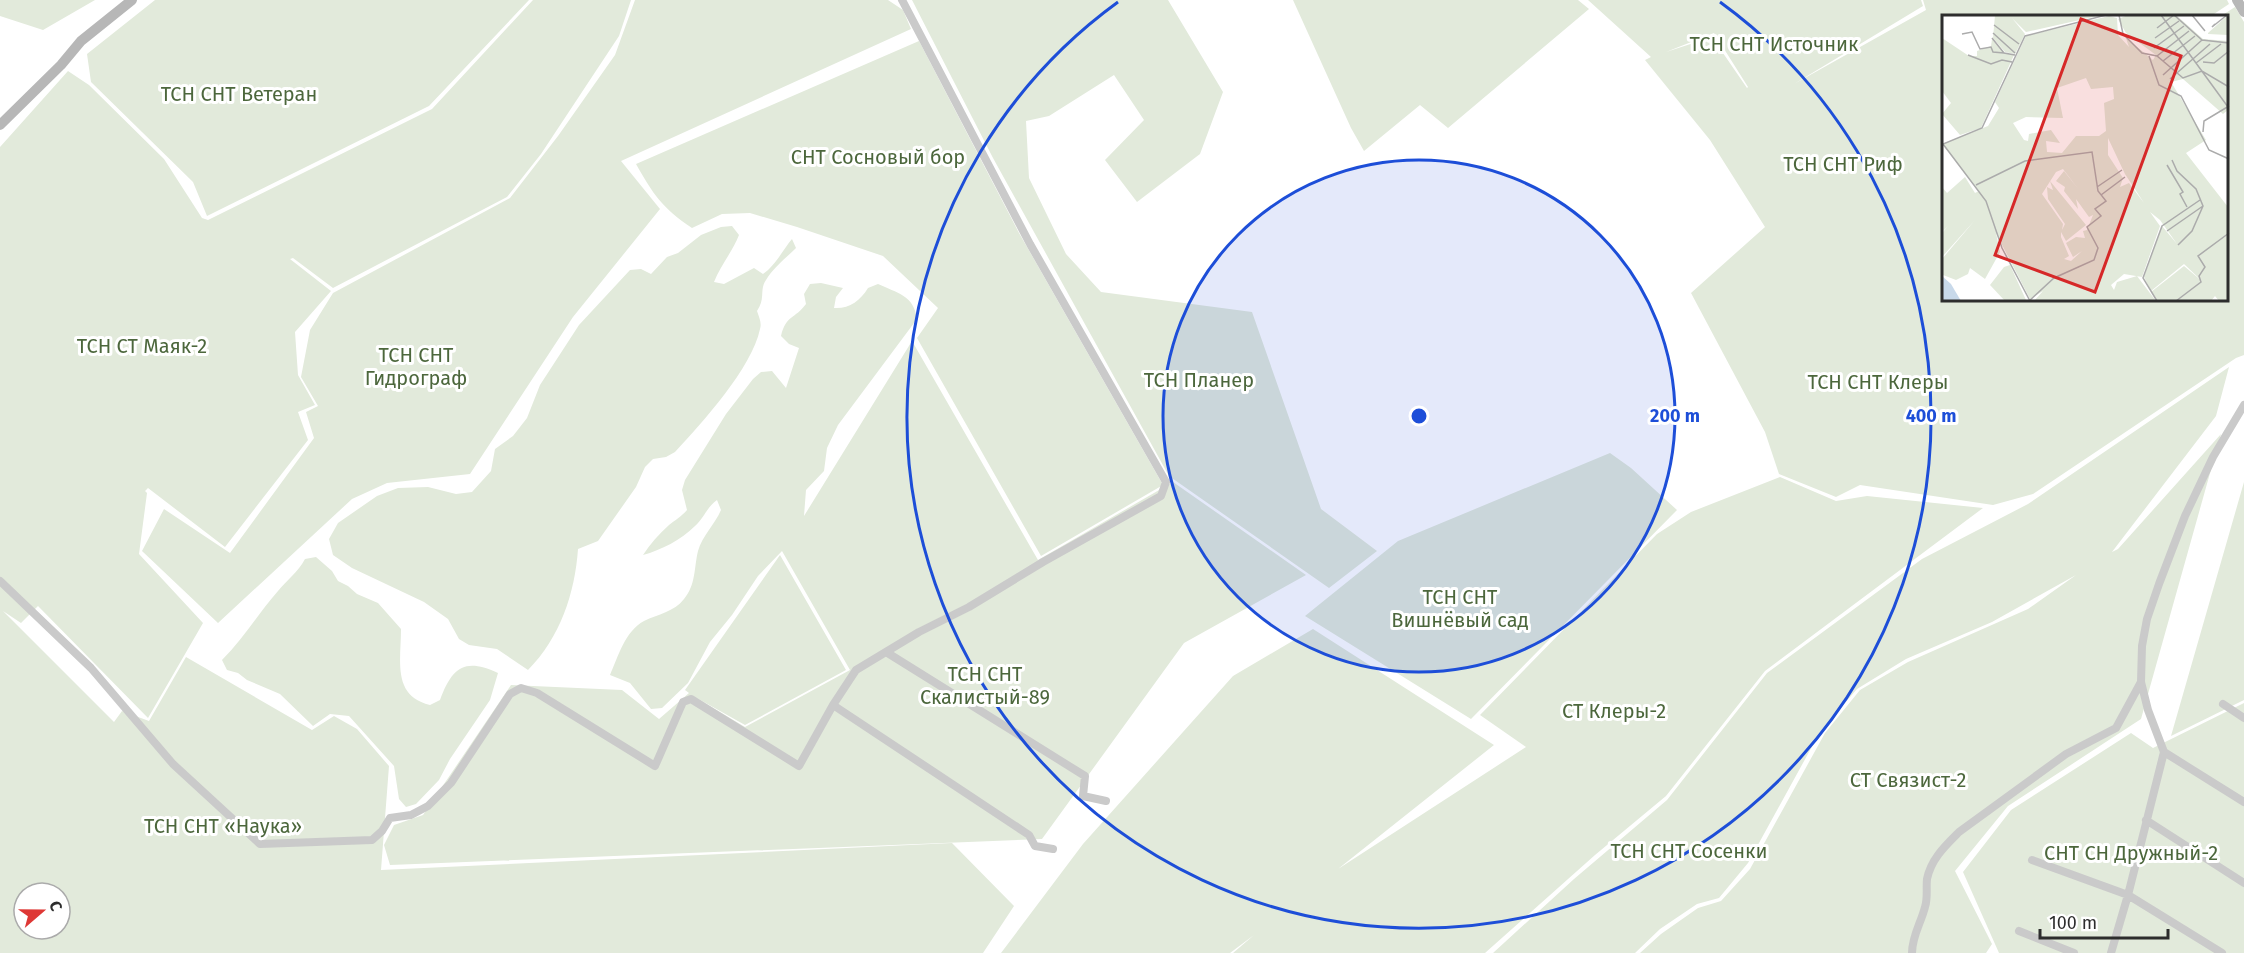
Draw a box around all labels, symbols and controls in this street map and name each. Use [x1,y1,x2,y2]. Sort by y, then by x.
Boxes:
inset map [1942,15,2229,302]
park label: ТСН СНТ Источник [1690,32,1859,56]
park label: ТСН СНТ Ветеран [161,82,317,106]
park label: СНТ Сосновый бор [791,145,965,169]
park label: ТСН СНТ Риф [1783,152,1903,176]
park label: ТСН СТ Маяк-2 [77,334,207,358]
park label: ТСН СНТ Гидрограф [365,343,467,390]
park label: ТСН Планер [1144,368,1254,392]
park label: ТСН СНТ Клеры [1808,370,1948,394]
text: 200 m [1650,405,1700,427]
text: 400 m [1906,405,1956,427]
centre of rings [1409,406,1429,426]
park label: ТСН СНТ Вишнёвый сад [1391,585,1529,632]
park label: ТСН СНТ Скалистый-89 [920,662,1050,709]
park label: СТ Клеры-2 [1562,699,1666,723]
park label: СТ Связист-2 [1850,768,1966,792]
park label: ТСН СНТ «Наука» [144,814,302,838]
park label: ТСН СНТ Сосенки [1611,839,1767,863]
park label: СНТ СН Дружный-2 [2044,841,2218,865]
north arrow [12,881,72,941]
text: С [45,898,66,914]
scale bar [2040,902,2168,940]
text: 100 m [2049,912,2097,934]

